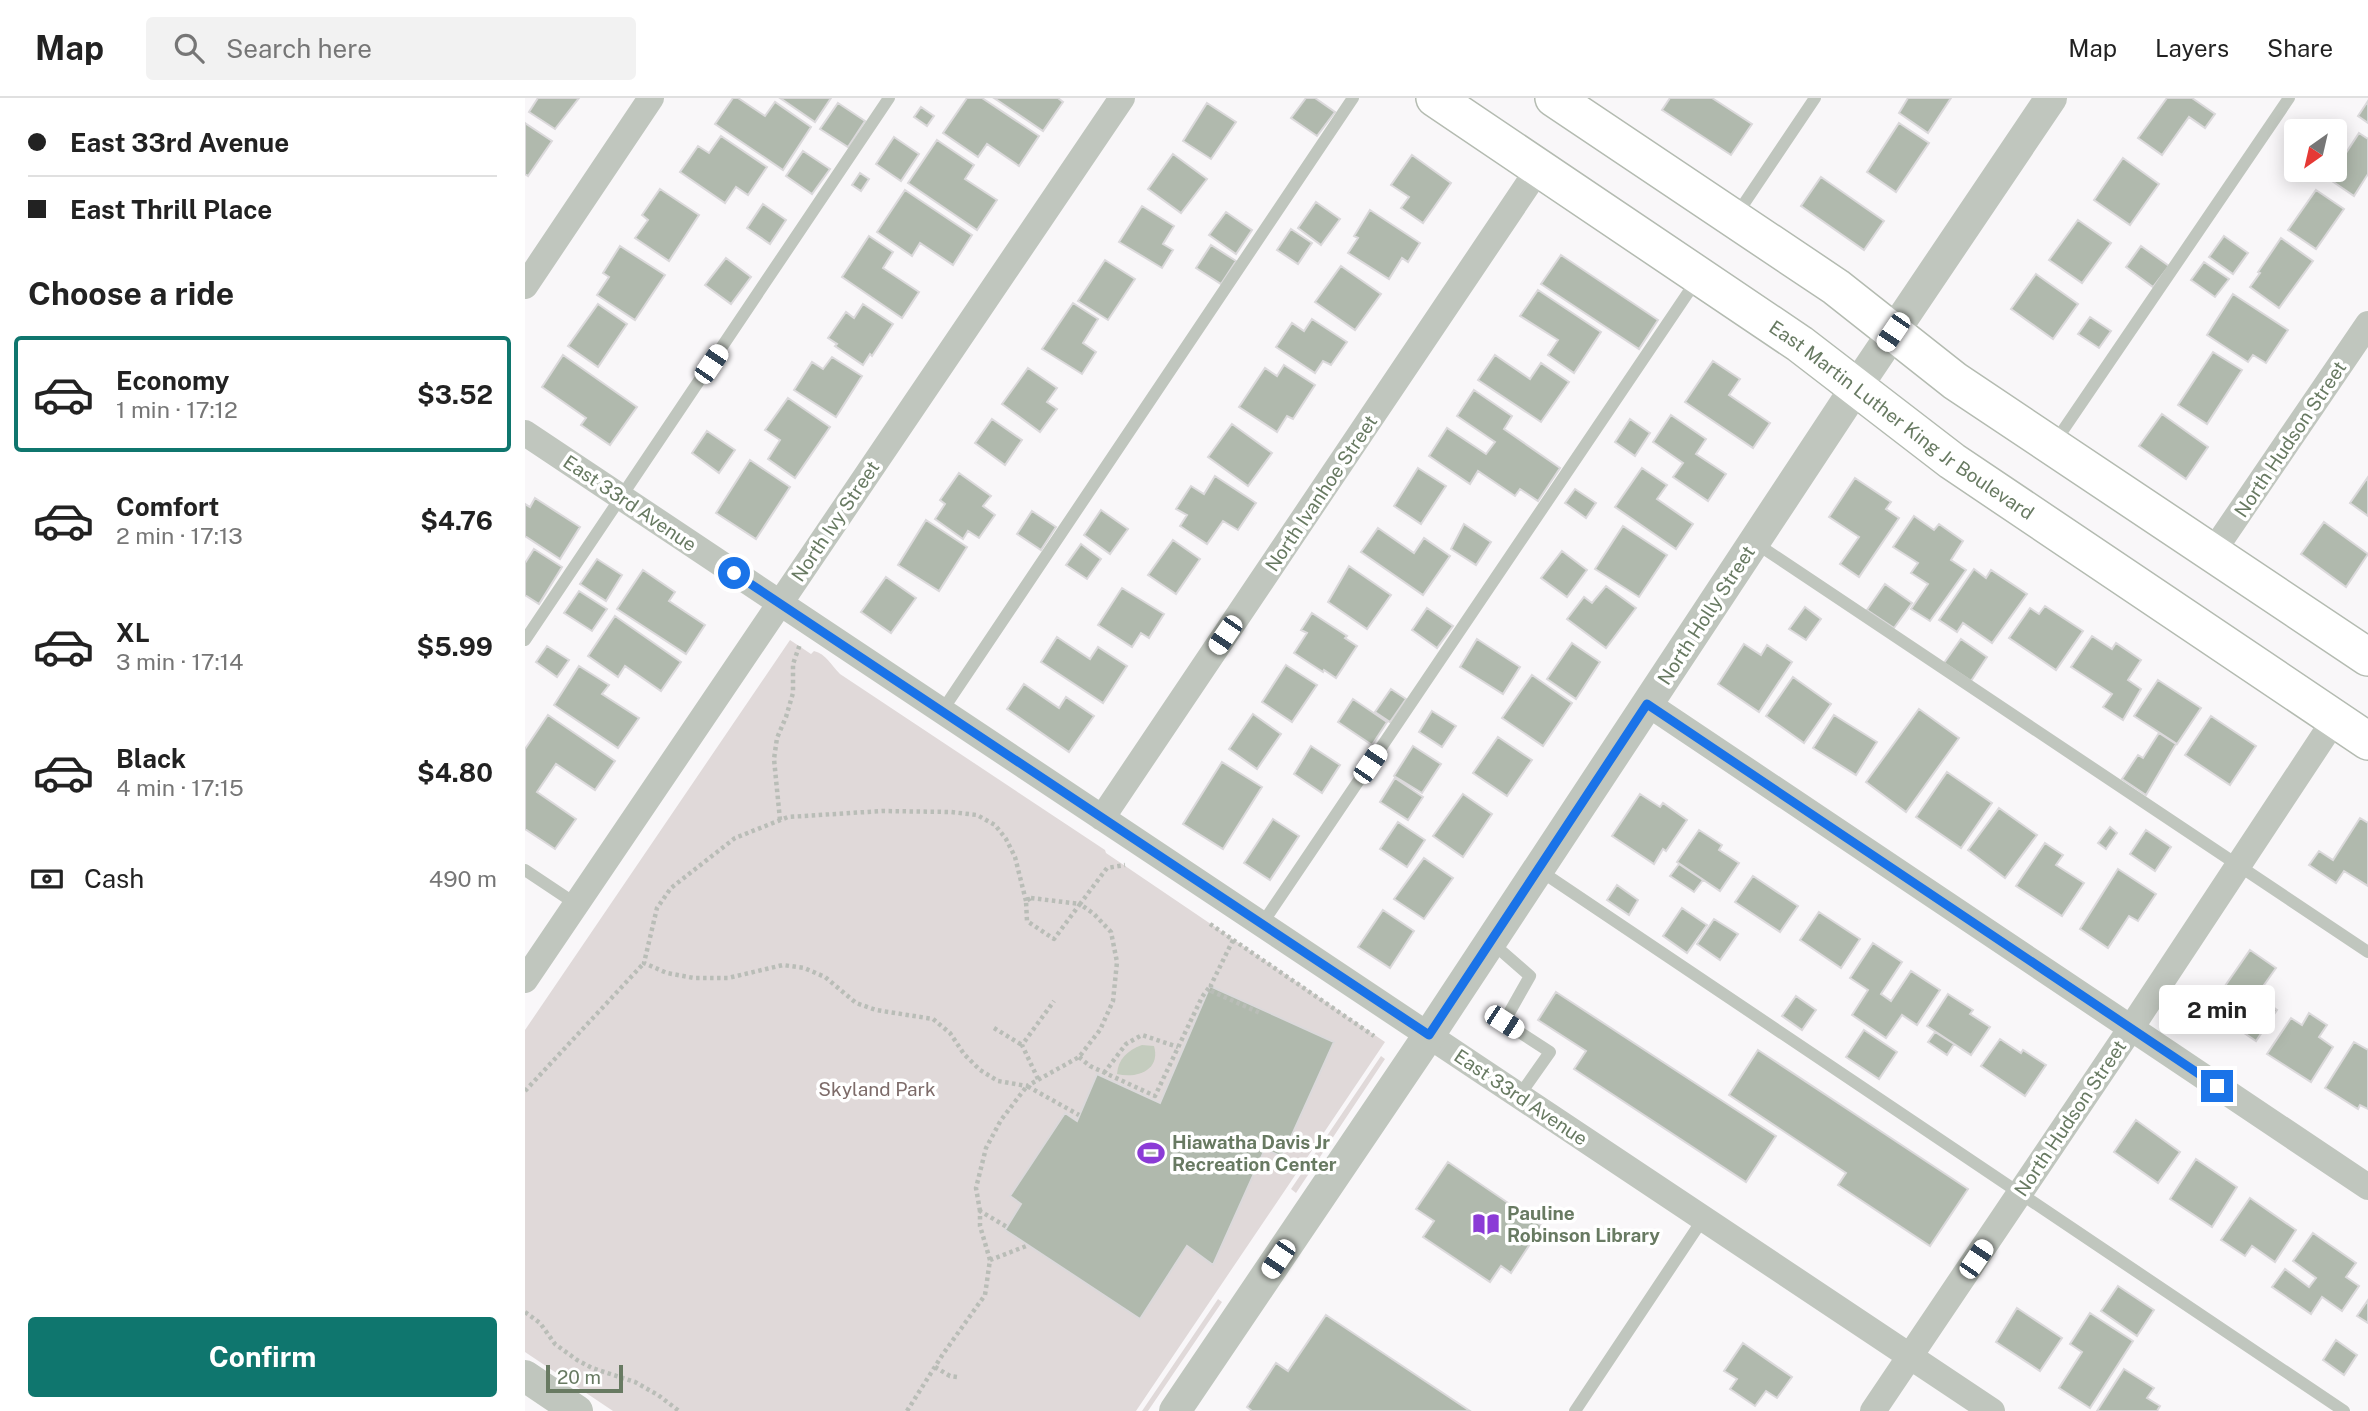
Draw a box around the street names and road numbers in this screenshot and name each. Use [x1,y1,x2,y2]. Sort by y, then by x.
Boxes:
street label: East Martin Luther King Jr Boulevard [1765,316,2038,524]
street label: North Hudson Street [2230,357,2350,521]
street label: North Ivanhoe Street [1261,411,1381,575]
street label: East 33rd Avenue [559,450,701,556]
street label: North Ivy Street [787,457,883,585]
street label: North Holly Street [1653,541,1759,689]
street label: North Hudson Street [2010,1036,2130,1200]
street label: East 33rd Avenue [1450,1044,1592,1150]

